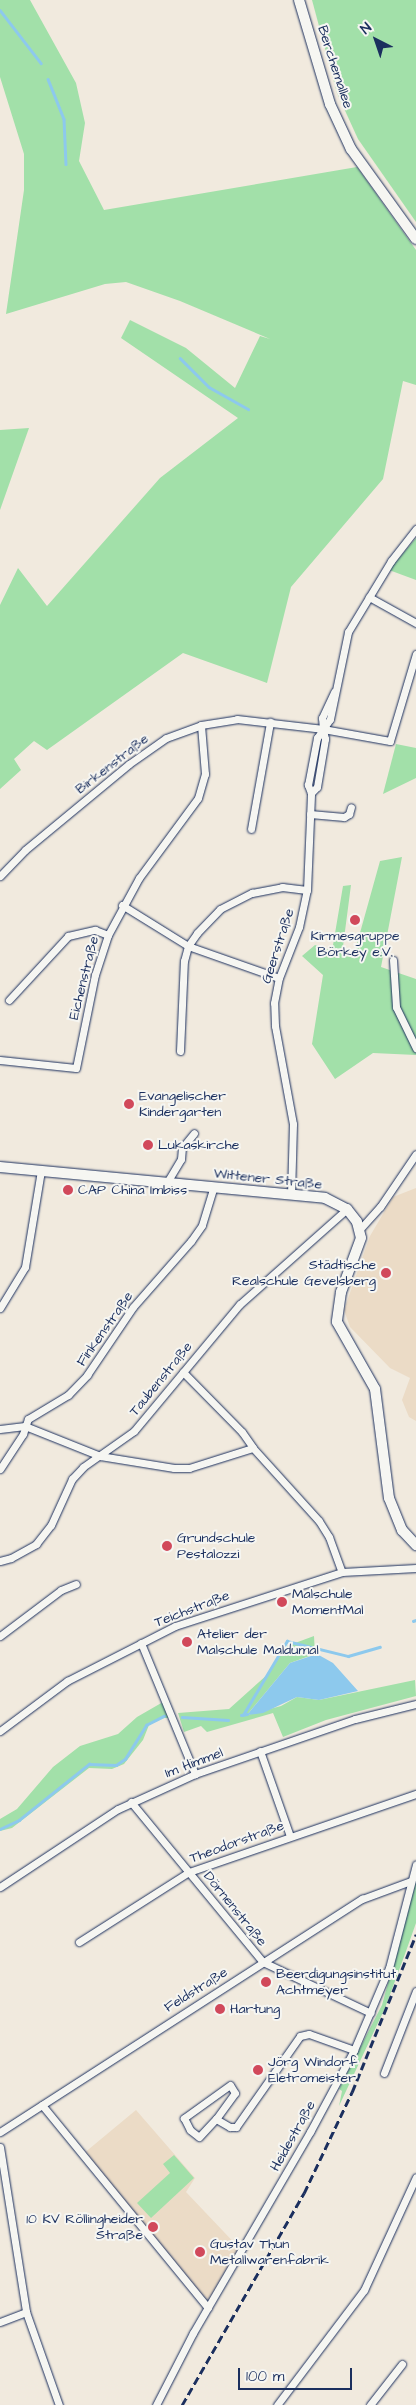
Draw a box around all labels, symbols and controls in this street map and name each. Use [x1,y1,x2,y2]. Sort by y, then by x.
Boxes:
north arrow [351,15,401,65]
text: N [356,18,376,39]
street label: Berchemallee [314,23,356,111]
street label: Birkenstraße [72,730,152,798]
street label: Geerstraße [258,906,298,986]
marker: Kirmesgruppe Börkey e.V. [349,914,361,926]
place label: Kirmesgruppe Börkey e.V. [310,928,400,960]
street label: Eichenstraße [65,934,103,1022]
place label: Evangelischer Kindergarten [139,1088,226,1120]
marker: Evangelischer Kindergarten [123,1098,135,1110]
place label: Lukaskirche [158,1137,239,1153]
marker: Lukaskirche [142,1139,154,1151]
street label: Wittener Straße [213,1165,323,1193]
place label: CAP China Imbiss [78,1182,187,1198]
marker: CAP China Imbiss [62,1184,74,1196]
place label: Städtische Realschule Gevelsberg [232,1257,376,1290]
marker: Städtische Realschule Gevelsberg [380,1267,392,1279]
street label: Finkenstraße [73,1289,137,1369]
street label: Taubenstraße [126,1339,196,1419]
place label: Grundschule Pestalozzi [177,1530,255,1562]
marker: Grundschule Pestalozzi [161,1540,173,1552]
place label: Malschule MomentMal [292,1586,363,1618]
street label: Teichstraße [152,1587,232,1631]
marker: Malschule MomentMal [276,1596,288,1608]
place label: Atelier der Malschule Maldumal [197,1626,319,1658]
marker: Atelier der Malschule Maldumal [181,1636,193,1648]
street label: Im Himmel [163,1744,225,1782]
street label: Theodorstraße [188,1817,286,1867]
street label: Dörnenstraße [200,1868,270,1950]
street label: Feldstraße [161,1964,231,2016]
place label: Beerdigungsinstitut Achtmeyer [276,1966,396,1998]
marker: Beerdigungsinstitut Achtmeyer [260,1976,272,1988]
place label: Hartung [230,2001,280,2017]
marker: Hartung [214,2003,226,2015]
place label: Jörg Windorf Eletromeister [268,2054,357,2086]
marker: Jörg Windorf Eletromeister [252,2064,264,2076]
street label: Heidestraße [267,2098,319,2174]
place label: 10 KV Röllingheider Straße [26,2211,143,2244]
marker: 10 KV Röllingheider Straße [147,2221,159,2233]
place label: Gustav Thun Metallwarenfabrik [210,2236,329,2268]
marker: Gustav Thun Metallwarenfabrik [194,2246,206,2258]
scale bar [241,2358,355,2390]
text: 100 m [246,2366,285,2387]

